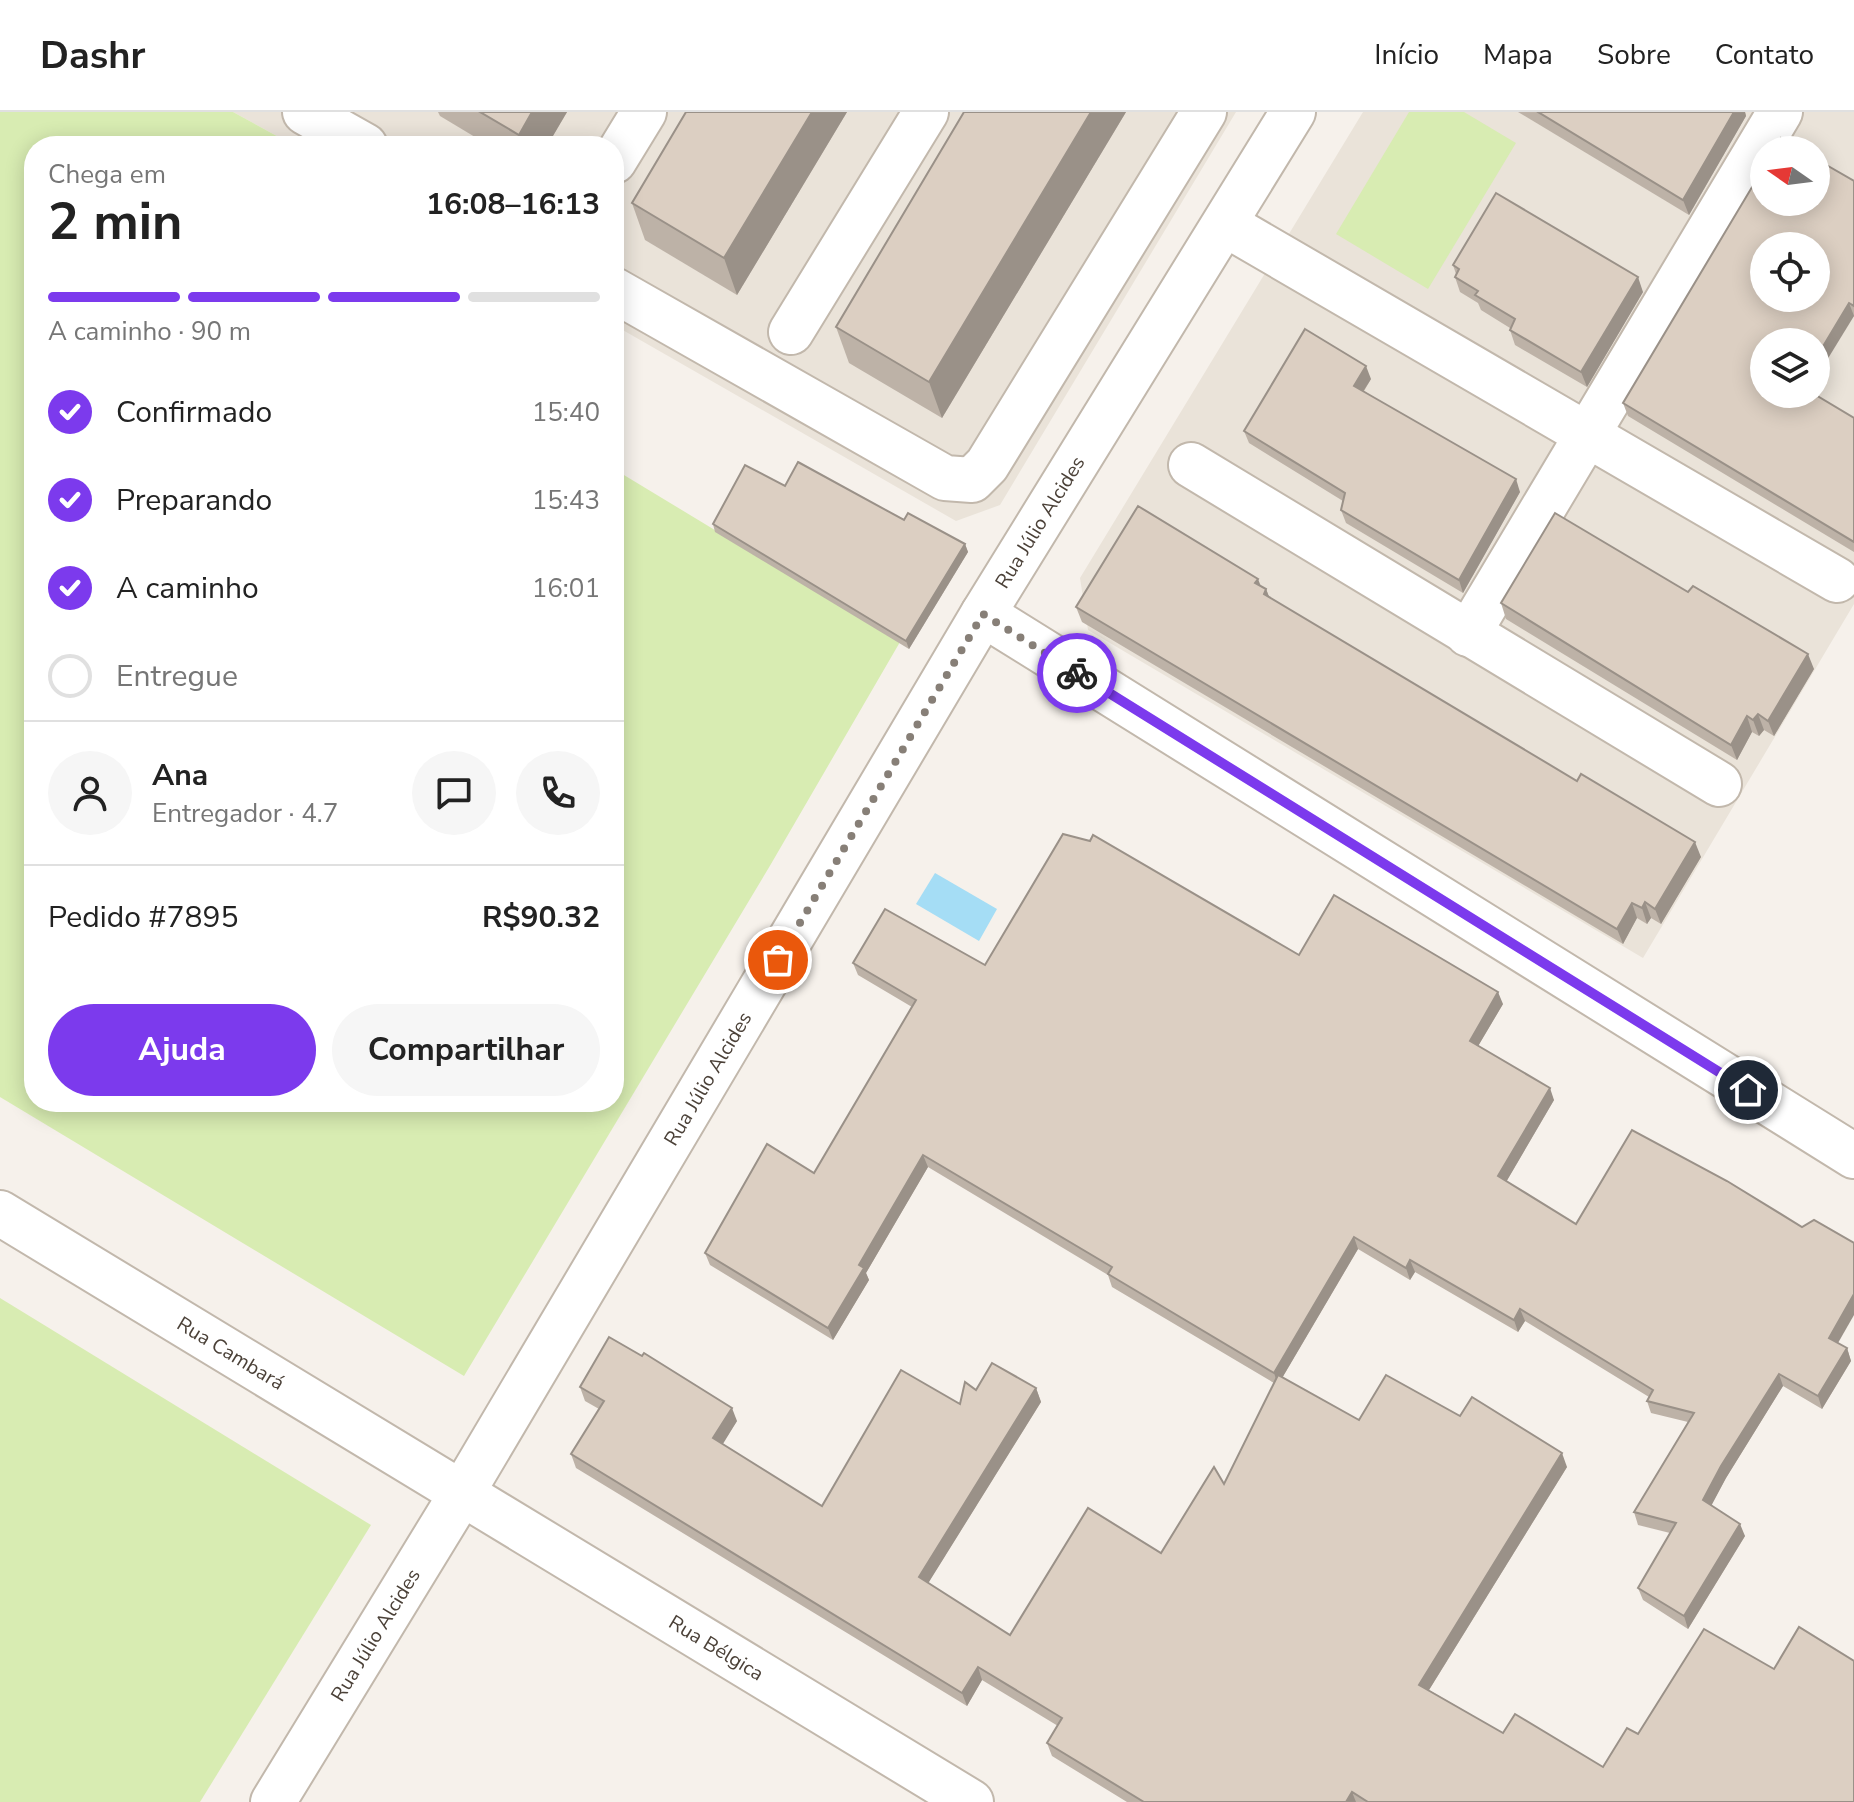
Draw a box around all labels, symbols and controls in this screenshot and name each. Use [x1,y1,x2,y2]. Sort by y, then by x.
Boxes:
text: Dashr [40,30,145,81]
text: Início [1374,36,1439,74]
text: Mapa [1483,36,1553,74]
text: Sobre [1597,36,1671,74]
text: Contato [1715,36,1814,74]
north arrow [1750,136,1830,216]
map controls [1750,136,1830,408]
text: Chega em [48,157,166,192]
text: 16:08–16:13 [426,184,600,225]
text: 2 min [48,186,183,257]
button: locate [1750,232,1830,312]
text: A caminho · 90 m [48,314,251,349]
button: layers [1750,328,1830,408]
icon: check [48,390,92,434]
text: Confirmado [116,392,272,433]
text: 15:40 [532,395,600,430]
street label: Rua Júlio Alcides [989,451,1091,594]
icon: check [48,478,92,522]
text: Preparando [116,480,272,521]
text: 15:43 [532,483,600,518]
icon: check [48,566,92,610]
text: A caminho [116,568,259,609]
text: 16:01 [532,571,600,606]
courier [1037,633,1117,713]
icon: bike [1055,651,1099,695]
text: Entregue [116,656,238,697]
button: person [48,751,132,835]
button: chat [412,751,496,835]
button: phone [516,751,600,835]
text: Ana [152,755,208,796]
text: Entregador · 4.7 [152,796,338,831]
text: Pedido #7895 [48,897,239,938]
text: R$90.32 [482,897,600,938]
pin [744,926,812,994]
icon: bag [756,938,800,982]
button: Ajuda [48,1004,316,1096]
button: Compartilhar [332,1004,600,1096]
street label: Rua Júlio Alcides [658,1007,758,1151]
pin [1714,1056,1782,1124]
icon: home [1726,1068,1770,1112]
street label: Rua Cambará [172,1310,289,1396]
street label: Rua Júlio Alcides [325,1564,427,1707]
street label: Rua Bélgica [664,1609,769,1687]

